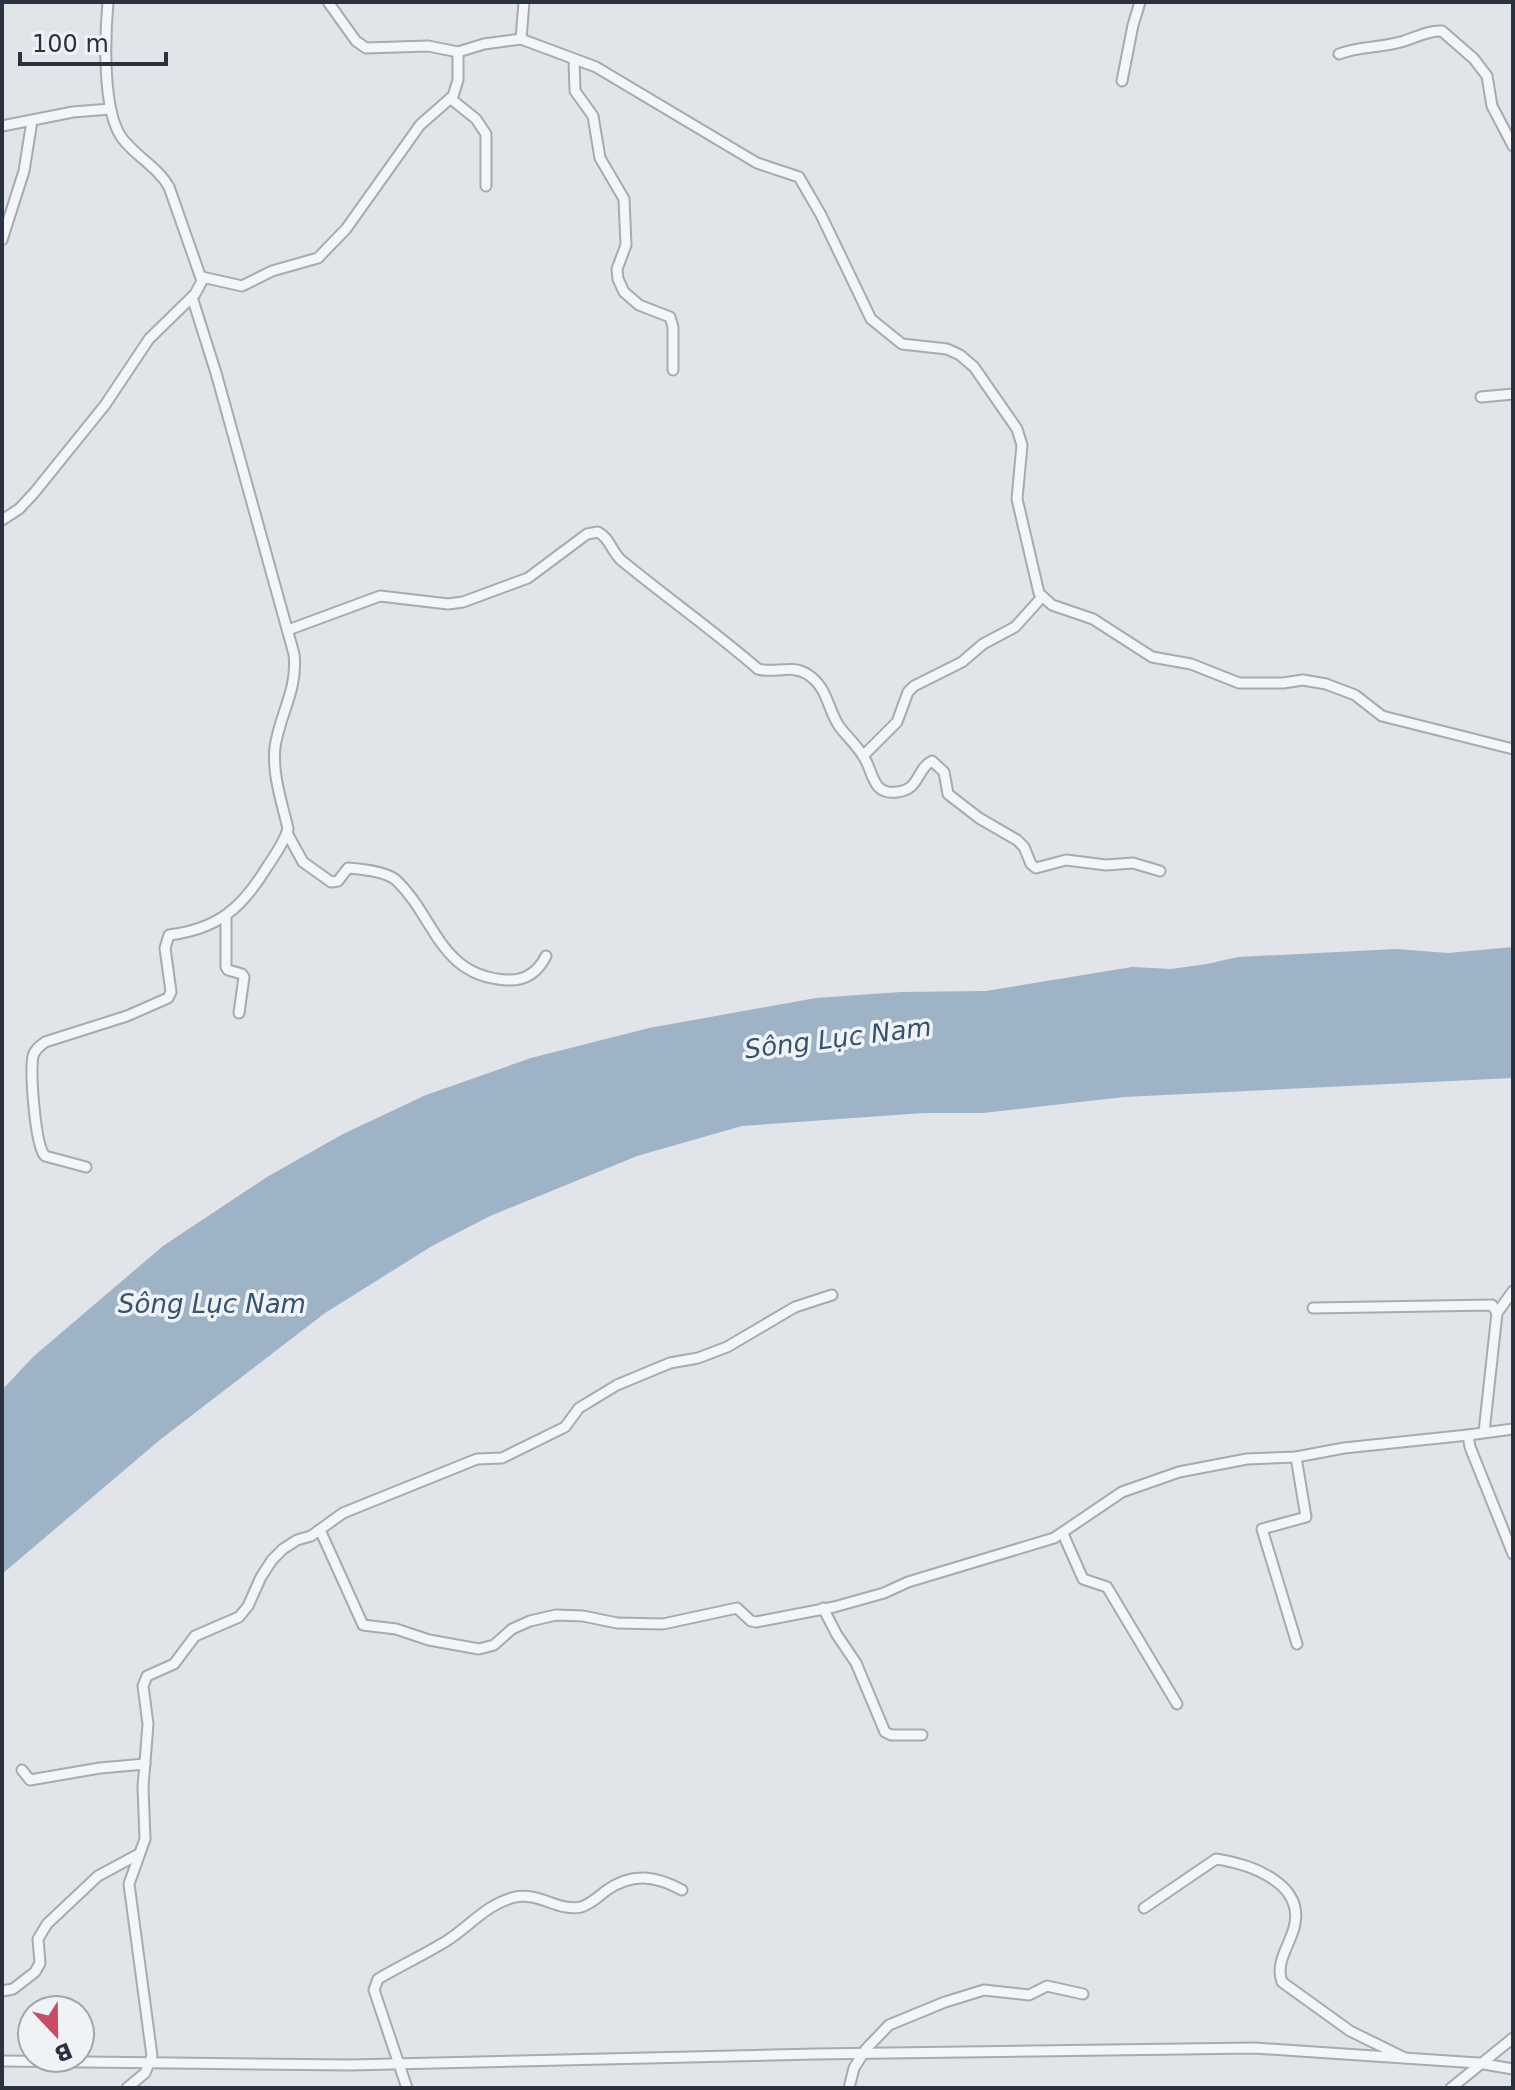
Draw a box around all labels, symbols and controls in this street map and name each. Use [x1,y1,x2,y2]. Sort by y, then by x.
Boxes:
scale bar [20,16,166,66]
text: 100 m [32,30,109,58]
water label: Sông Lục Nam [743,1012,933,1064]
water label: Sông Lục Nam [118,1289,306,1319]
north arrow [16,1994,96,2074]
text: B [51,2037,76,2067]

